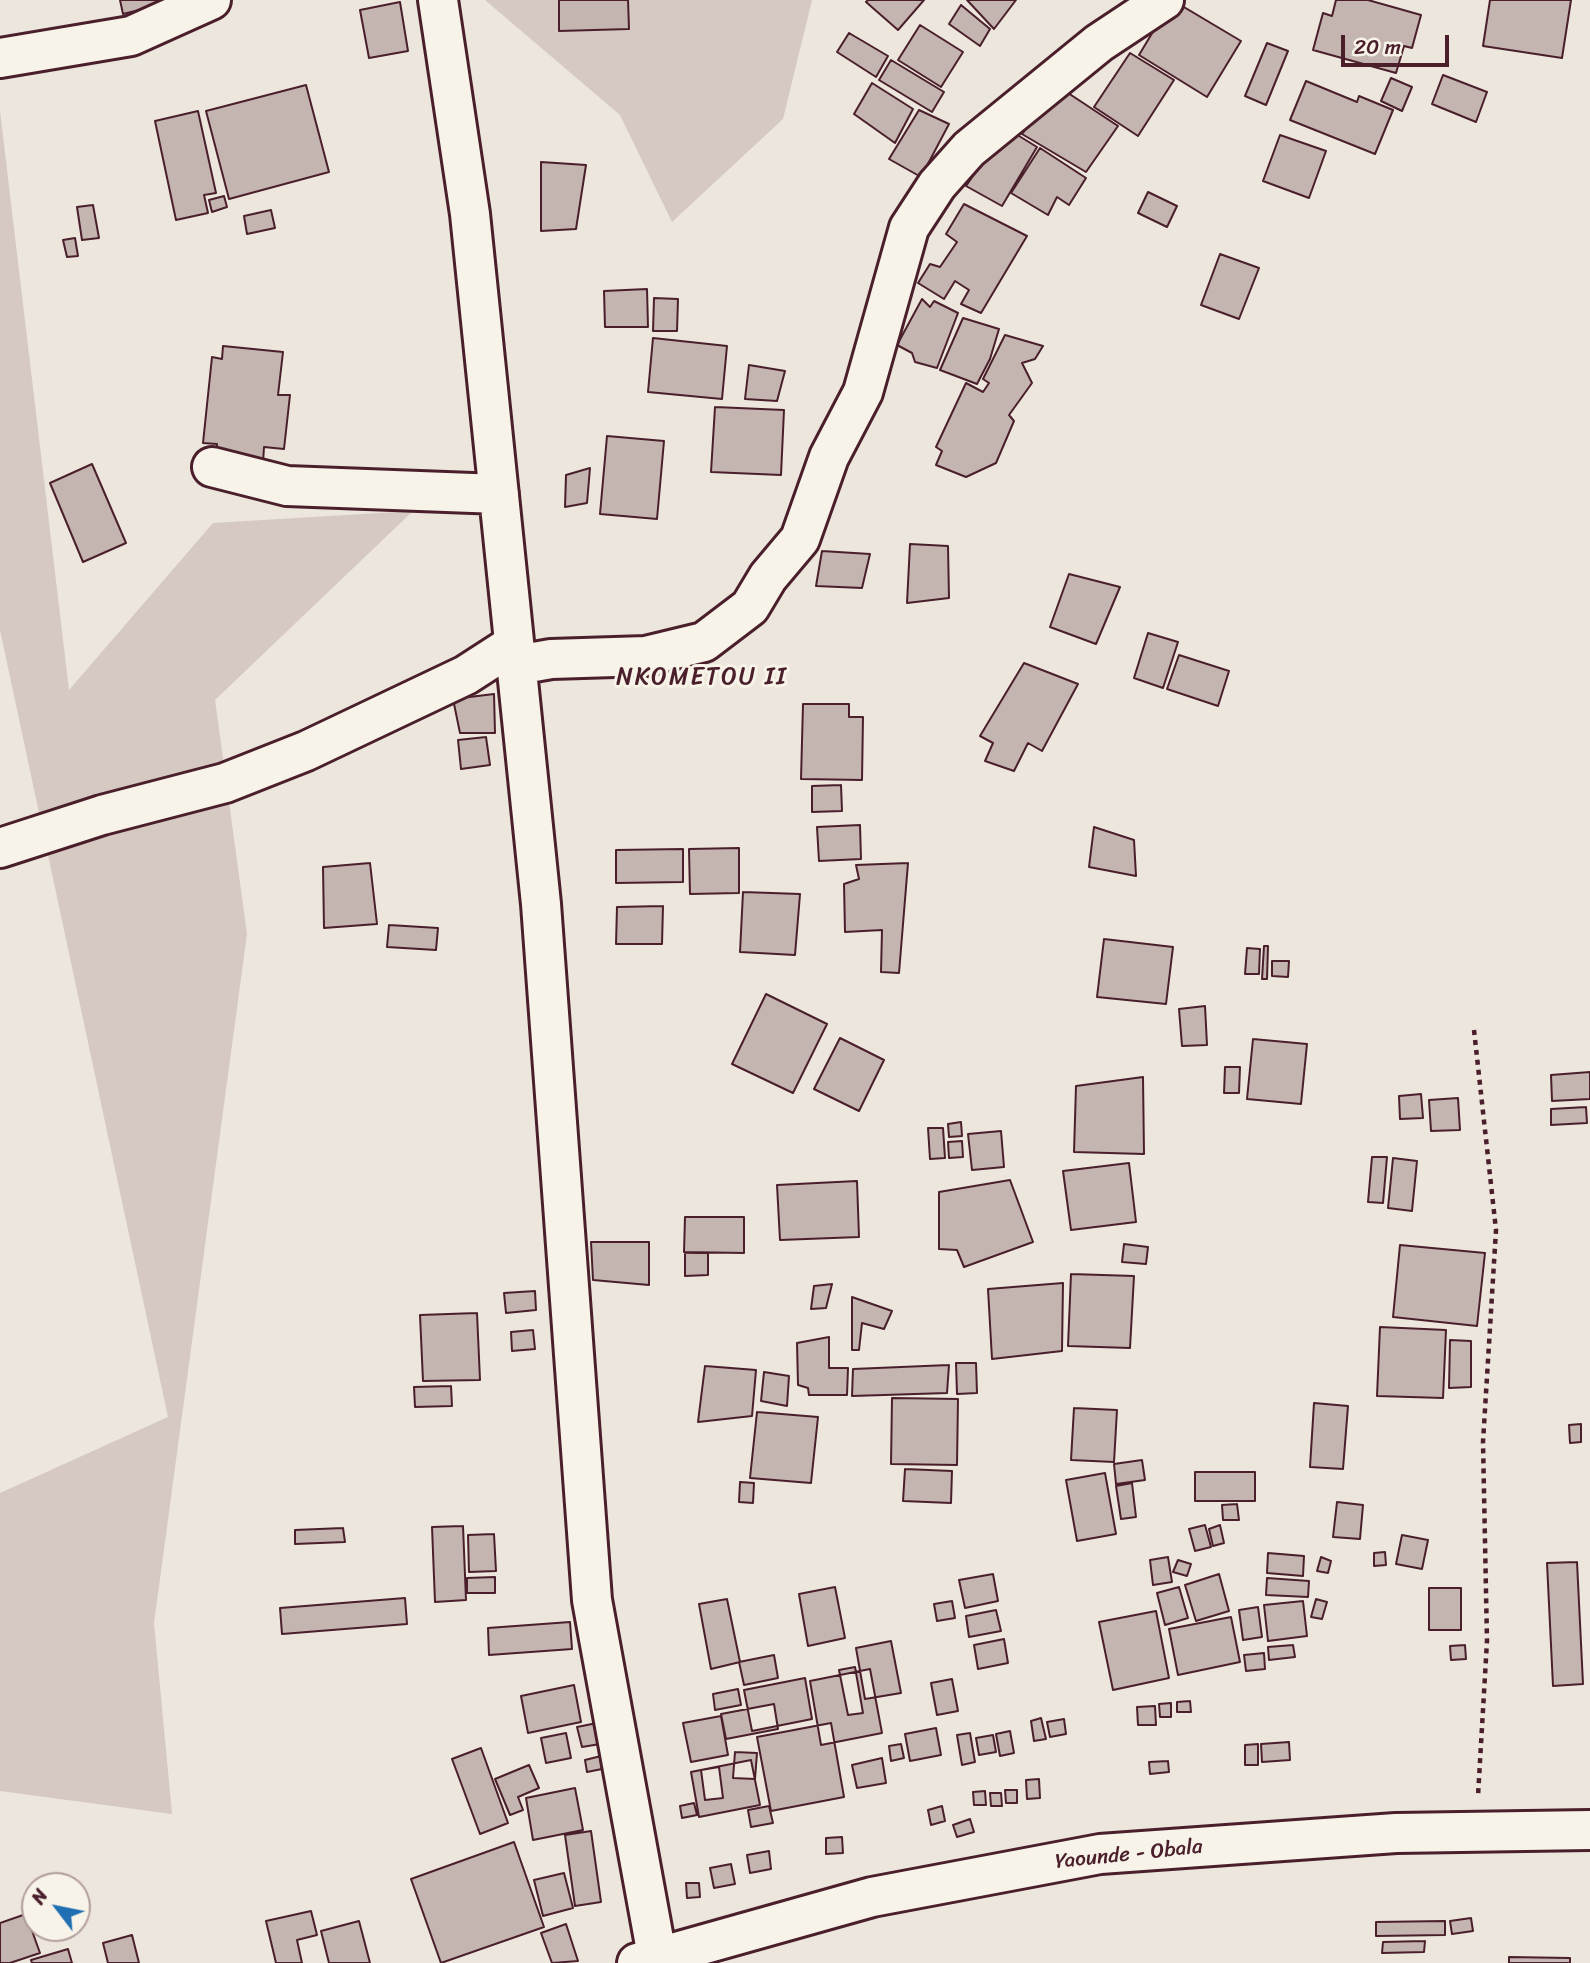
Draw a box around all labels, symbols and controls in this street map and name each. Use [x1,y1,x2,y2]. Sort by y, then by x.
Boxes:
scale bar [1345,21,1454,65]
text: 20 m [1354,28,1401,66]
district label: NKOMETOU II [619,664,785,692]
street label: Yaounde - Obala [1054,1835,1204,1875]
north arrow [21,1872,91,1942]
text: N [22,1882,57,1911]

